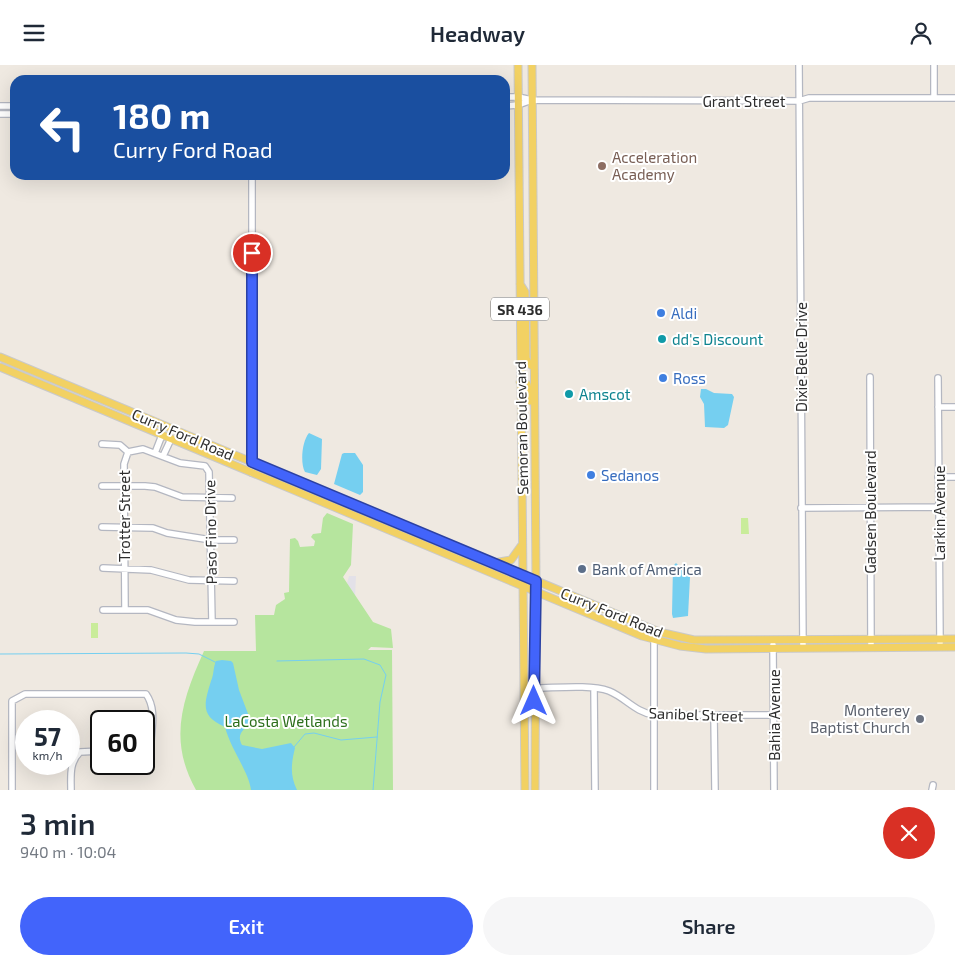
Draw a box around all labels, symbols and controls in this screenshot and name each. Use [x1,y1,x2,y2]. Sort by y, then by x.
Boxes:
icon: menu [20,19,48,47]
icon: person [907,19,935,47]
text: Headway [430,20,525,46]
street label: Grant Street [702,92,786,110]
text: 180 m [113,94,210,136]
icon: left [30,95,95,160]
text: Curry Ford Road [113,136,273,162]
place label: Acceleration Academy [612,148,697,183]
marker: Acceleration Academy [596,160,608,172]
pin [231,232,273,274]
icon: arrive [238,239,266,267]
road number: SR 436 [491,297,549,320]
street label: Dixie Belle Drive [792,302,810,412]
place label: Aldi [671,304,697,322]
marker: Aldi [655,307,667,319]
place label: dd's Discount [672,330,764,348]
marker: dd's Discount [656,333,668,345]
street label: Semoran Boulevard [511,361,531,495]
place label: Ross [673,369,706,387]
marker: Ross [657,372,669,384]
place label: Amscot [579,385,631,403]
marker: Amscot [563,388,575,400]
street label: Curry Ford Road [129,404,237,464]
street label: Gadsen Boulevard [861,450,879,574]
street label: Larkin Avenue [930,465,948,561]
place label: Sedanos [601,466,659,484]
marker: Sedanos [585,469,597,481]
street label: Trotter Street [115,470,133,562]
street label: Paso Fino Drive [200,480,220,584]
place label: Bank of America [592,560,702,578]
marker: Bank of America [576,563,588,575]
street label: Curry Ford Road [558,583,666,641]
street label: Bahia Avenue [765,669,783,761]
position arrow [507,674,559,726]
place label: Monterey Baptist Church [810,701,910,736]
street label: Sanibel Street [648,703,744,725]
speed limit sign: 60 [90,710,155,775]
park label: LaCosta Wetlands [224,712,348,730]
marker: Monterey Baptist Church [914,713,926,725]
text: 57 [34,721,61,751]
text: km/h [33,748,62,762]
text: 3 min [20,805,96,841]
button: close [883,807,935,859]
text: 940 m · 10:04 [20,842,116,861]
button: Exit [20,897,473,955]
button: Share [483,897,935,955]

